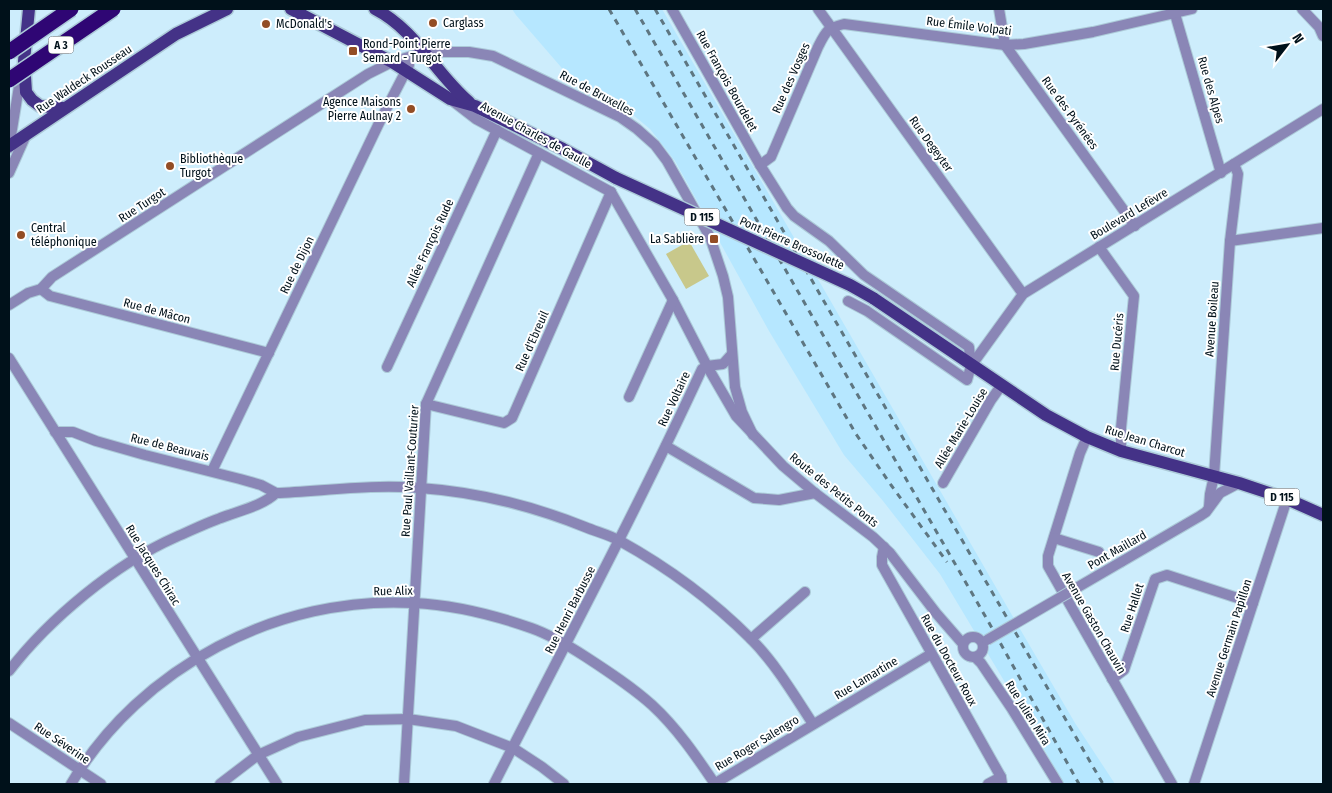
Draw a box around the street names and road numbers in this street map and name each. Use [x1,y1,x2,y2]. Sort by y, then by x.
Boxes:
street label: Rue Émile Volpati [926,13,1012,38]
street label: Rue François Bourdelet [694,28,761,134]
road number: A 3 [48,36,74,54]
street label: Rue des Vosges [769,41,813,115]
street label: Rue Waldeck Rousseau [34,42,134,116]
street label: Rue des Alpes [1195,55,1227,125]
street label: Rue de Bruxelles [557,68,637,118]
street label: Rue des Pyrénées [1039,74,1101,152]
street label: Avenue Charles de Gaulle [478,99,594,171]
street label: Rue Degeyter [906,114,956,175]
street label: Rue Turgot [116,185,168,225]
street label: Boulevard Lefèvre [1088,185,1170,243]
street label: Allée François Rude [403,197,457,289]
road number: D 115 [684,208,720,226]
street label: Pont Pierre Brossolette [737,214,847,272]
street label: Rue de Dijon [277,234,317,296]
street label: Avenue Boileau [1202,281,1222,357]
street label: Rue de Mâcon [122,295,192,327]
street label: Rue d'Ebreuil [512,309,552,373]
street label: Rue Ducéris [1107,313,1127,371]
street label: Rue Voltaire [655,369,693,429]
street label: Allée Marie-Louise [932,385,990,471]
street label: Rue Paul Vaillant-Couturier [398,404,422,537]
street label: Rue Jean Charcot [1103,422,1187,460]
street label: Rue de Beauvais [129,430,211,464]
street label: Route des Petits Ponts [787,450,881,530]
road number: D 115 [1264,488,1300,506]
street label: Rue Jacques Chirac [123,522,183,608]
street label: Pont Maillard [1085,528,1149,572]
street label: Rue Henri Barbusse [542,564,598,656]
street label: Avenue Gaston Chauvin [1059,570,1129,676]
street label: Avenue Germain Papillon [1203,577,1255,699]
street label: Rue Hallet [1118,582,1147,634]
street label: Rue Alix [373,584,414,598]
street label: Rue du Docteur Roux [918,612,980,709]
street label: Rue Lamartine [832,654,900,702]
street label: Rue Julien Mira [1003,678,1054,748]
street label: Rue Roger Salengro [712,712,802,774]
street label: Rue Séverine [32,719,93,767]

